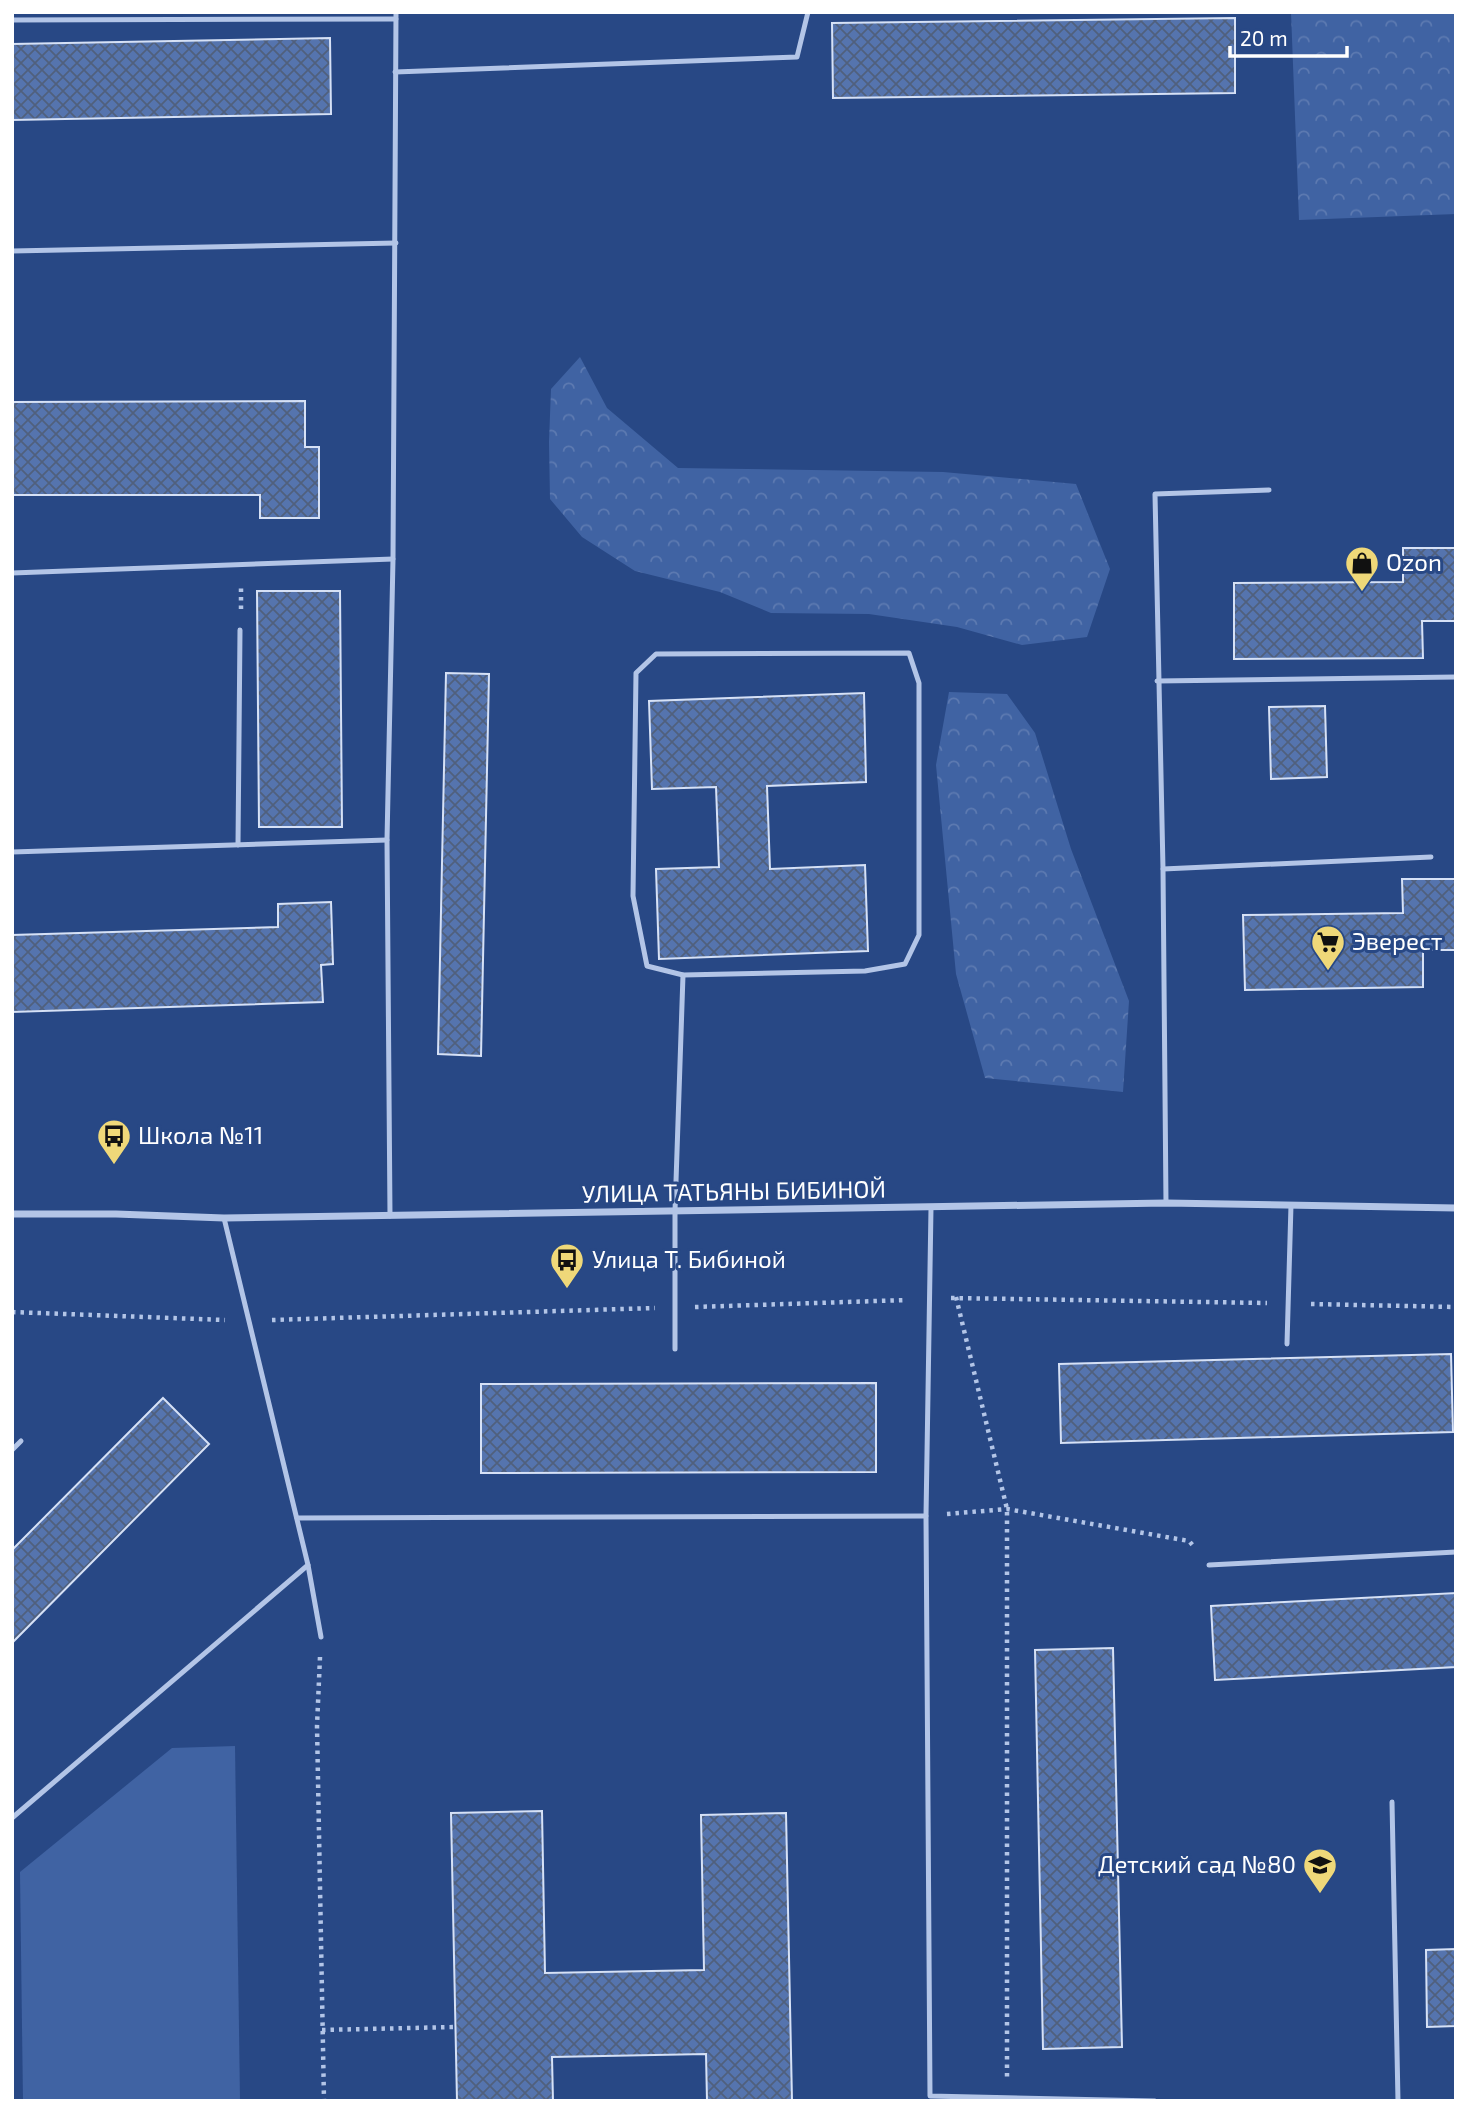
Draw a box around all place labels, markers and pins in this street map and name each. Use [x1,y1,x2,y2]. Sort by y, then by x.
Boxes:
shop icon: Ozon [1343,544,1381,593]
place label: Ozon [1386,547,1442,576]
supermarket icon: Эверест [1309,923,1347,972]
place label: Эверест [1352,926,1443,955]
bus stop icon: Школа №11 [95,1117,133,1166]
place label: Школа №11 [138,1120,263,1149]
bus stop icon: Улица Т. Бибиной [548,1241,586,1290]
place label: Улица Т. Бибиной [592,1244,786,1273]
school or university icon: Детский сад №80 [1301,1846,1339,1895]
place label: Детский сад №80 [1098,1849,1296,1878]

